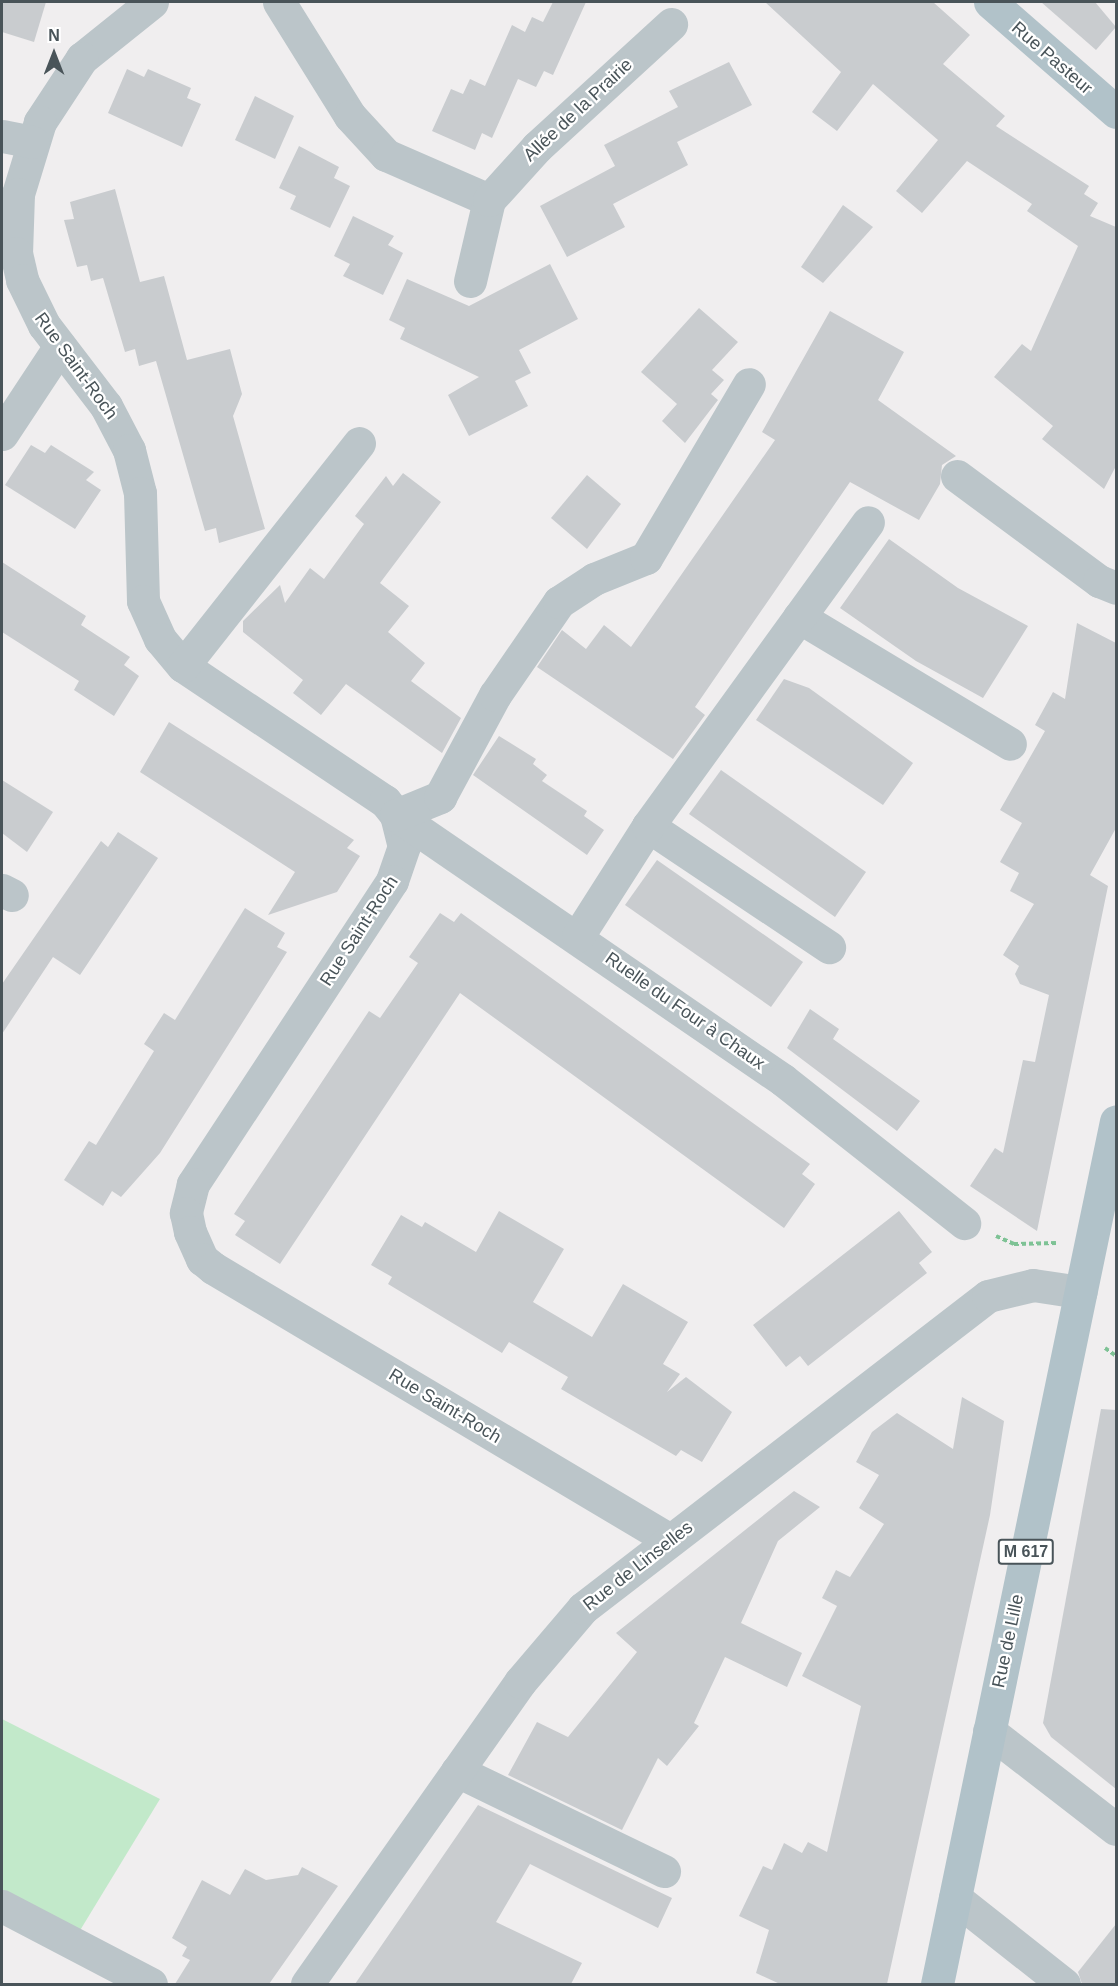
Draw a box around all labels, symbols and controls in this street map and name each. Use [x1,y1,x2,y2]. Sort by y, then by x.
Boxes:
street label: Rue Pasteur [1007,17,1097,99]
north arrow [24,24,84,84]
text: N [48,27,60,44]
street label: Allée de la Prairie [519,54,637,166]
street label: Rue Saint-Roch [30,308,122,424]
street label: Rue Saint-Roch [315,872,403,990]
street label: Ruelle du Four à Chaux [601,948,769,1074]
street label: Rue Saint-Roch [385,1364,505,1448]
street label: Rue de Linselles [579,1517,697,1615]
road number: M 617 [998,1539,1054,1565]
street label: Rue de Lille [988,1592,1028,1690]

